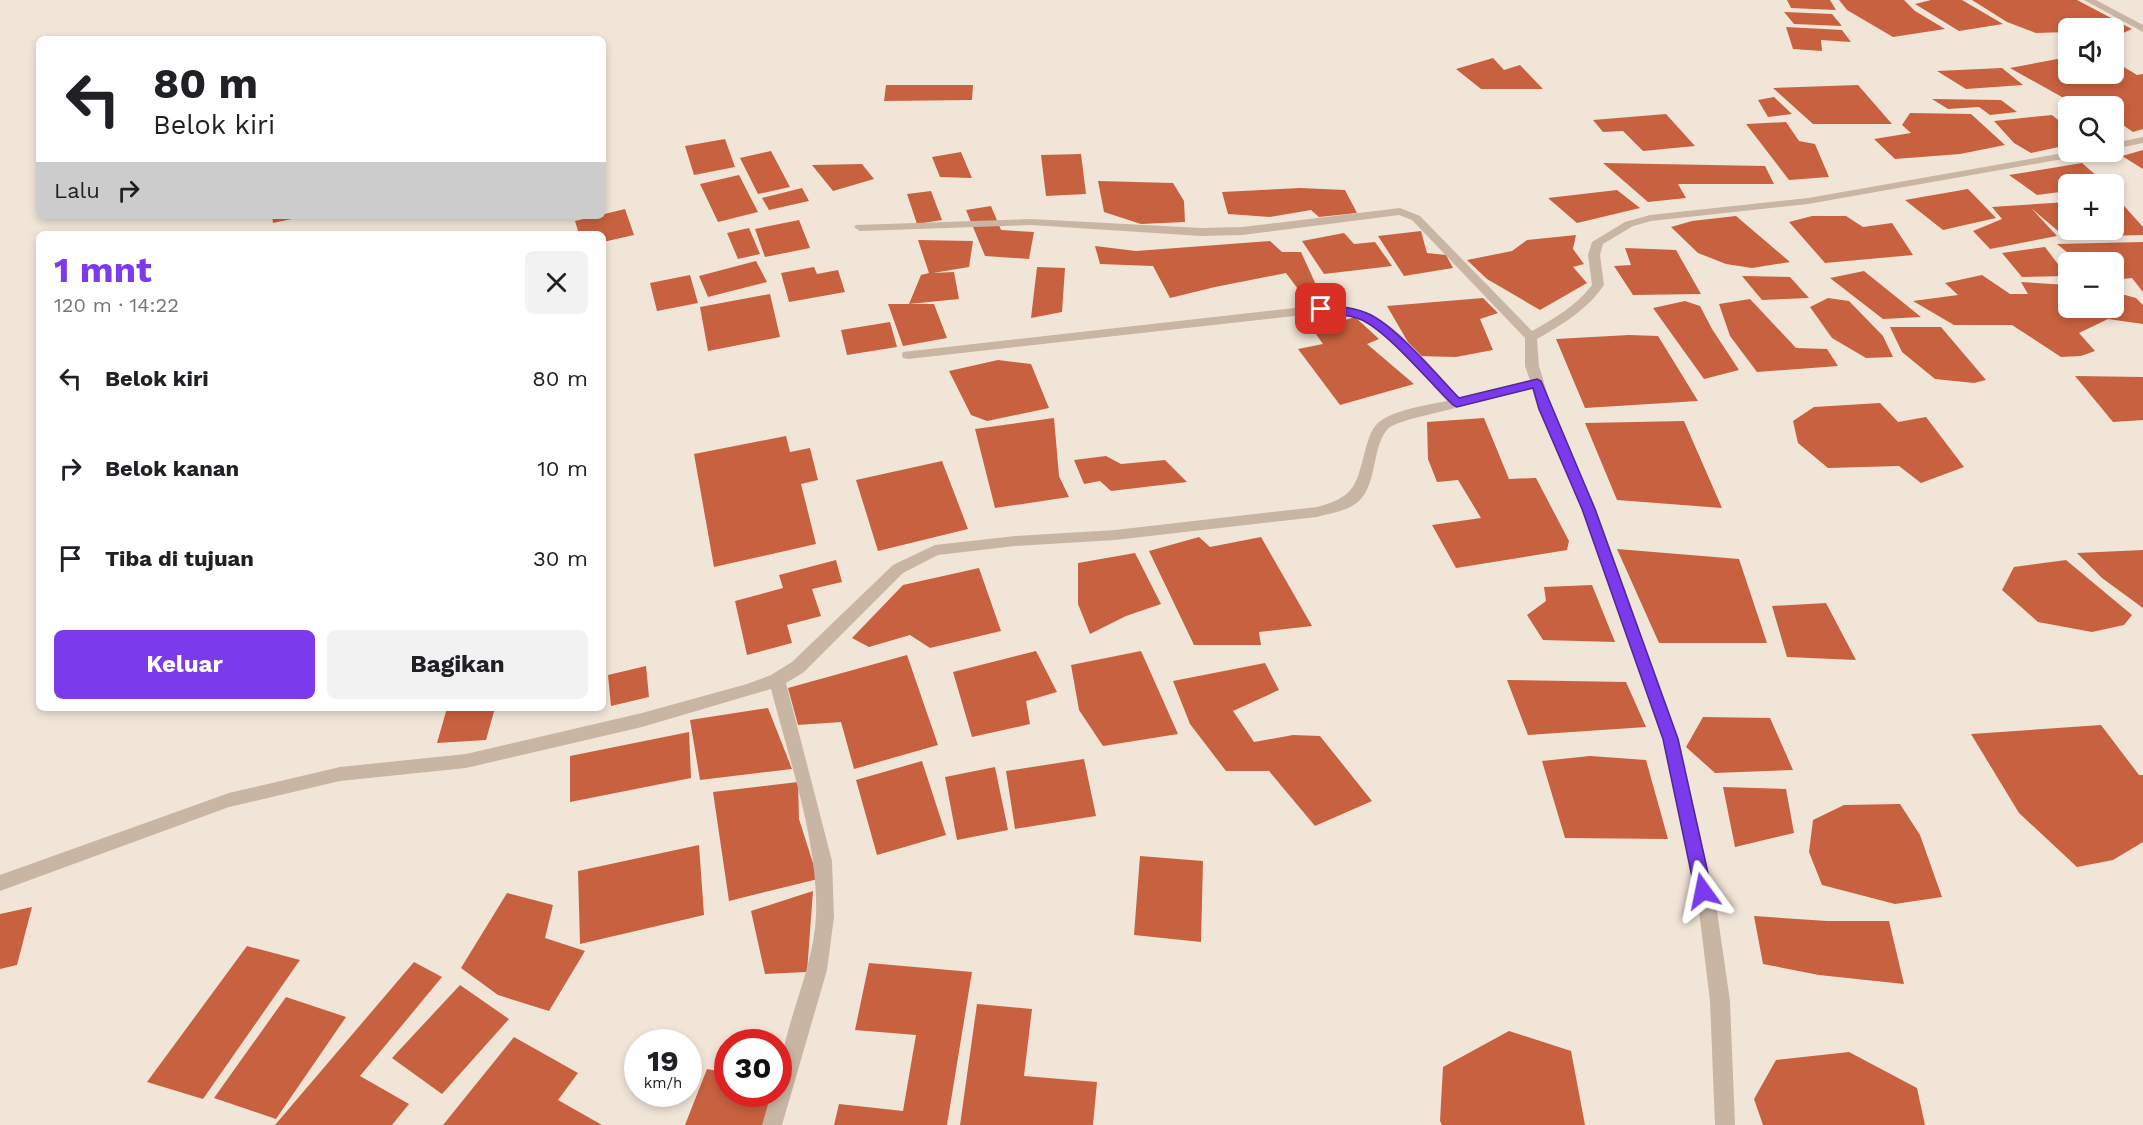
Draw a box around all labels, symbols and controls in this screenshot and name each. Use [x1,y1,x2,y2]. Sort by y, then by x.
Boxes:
map controls [2058,18,2124,318]
button: sound [2058,18,2124,84]
text: 80 m [153,59,258,108]
icon: left [54,60,132,138]
button: search [2058,96,2124,162]
text: Belok kiri [153,109,275,141]
icon: right [112,174,145,207]
button: + [2058,174,2124,240]
text: Lalu [54,178,100,203]
text: 1 mnt [54,249,152,291]
button: close [525,251,588,314]
button: − [2058,252,2124,318]
pin [1295,283,1346,334]
icon: arrive [1304,292,1337,325]
text: 120 m · 14:22 [54,293,179,317]
icon: left [54,362,87,395]
text: Belok kiri [105,366,209,391]
text: 80 m [532,366,588,391]
icon: right [54,452,87,485]
text: Belok kanan [105,456,239,481]
text: 10 m [537,456,588,481]
icon: arrive [54,542,87,575]
text: Tiba di tujuan [105,546,254,571]
text: 30 m [533,546,588,571]
button: Keluar [54,630,315,699]
button: Bagikan [327,630,588,699]
position arrow [1671,859,1735,923]
speed limit sign: 30 [714,1029,792,1107]
text: 19 [647,1043,679,1078]
text: km/h [644,1074,682,1092]

